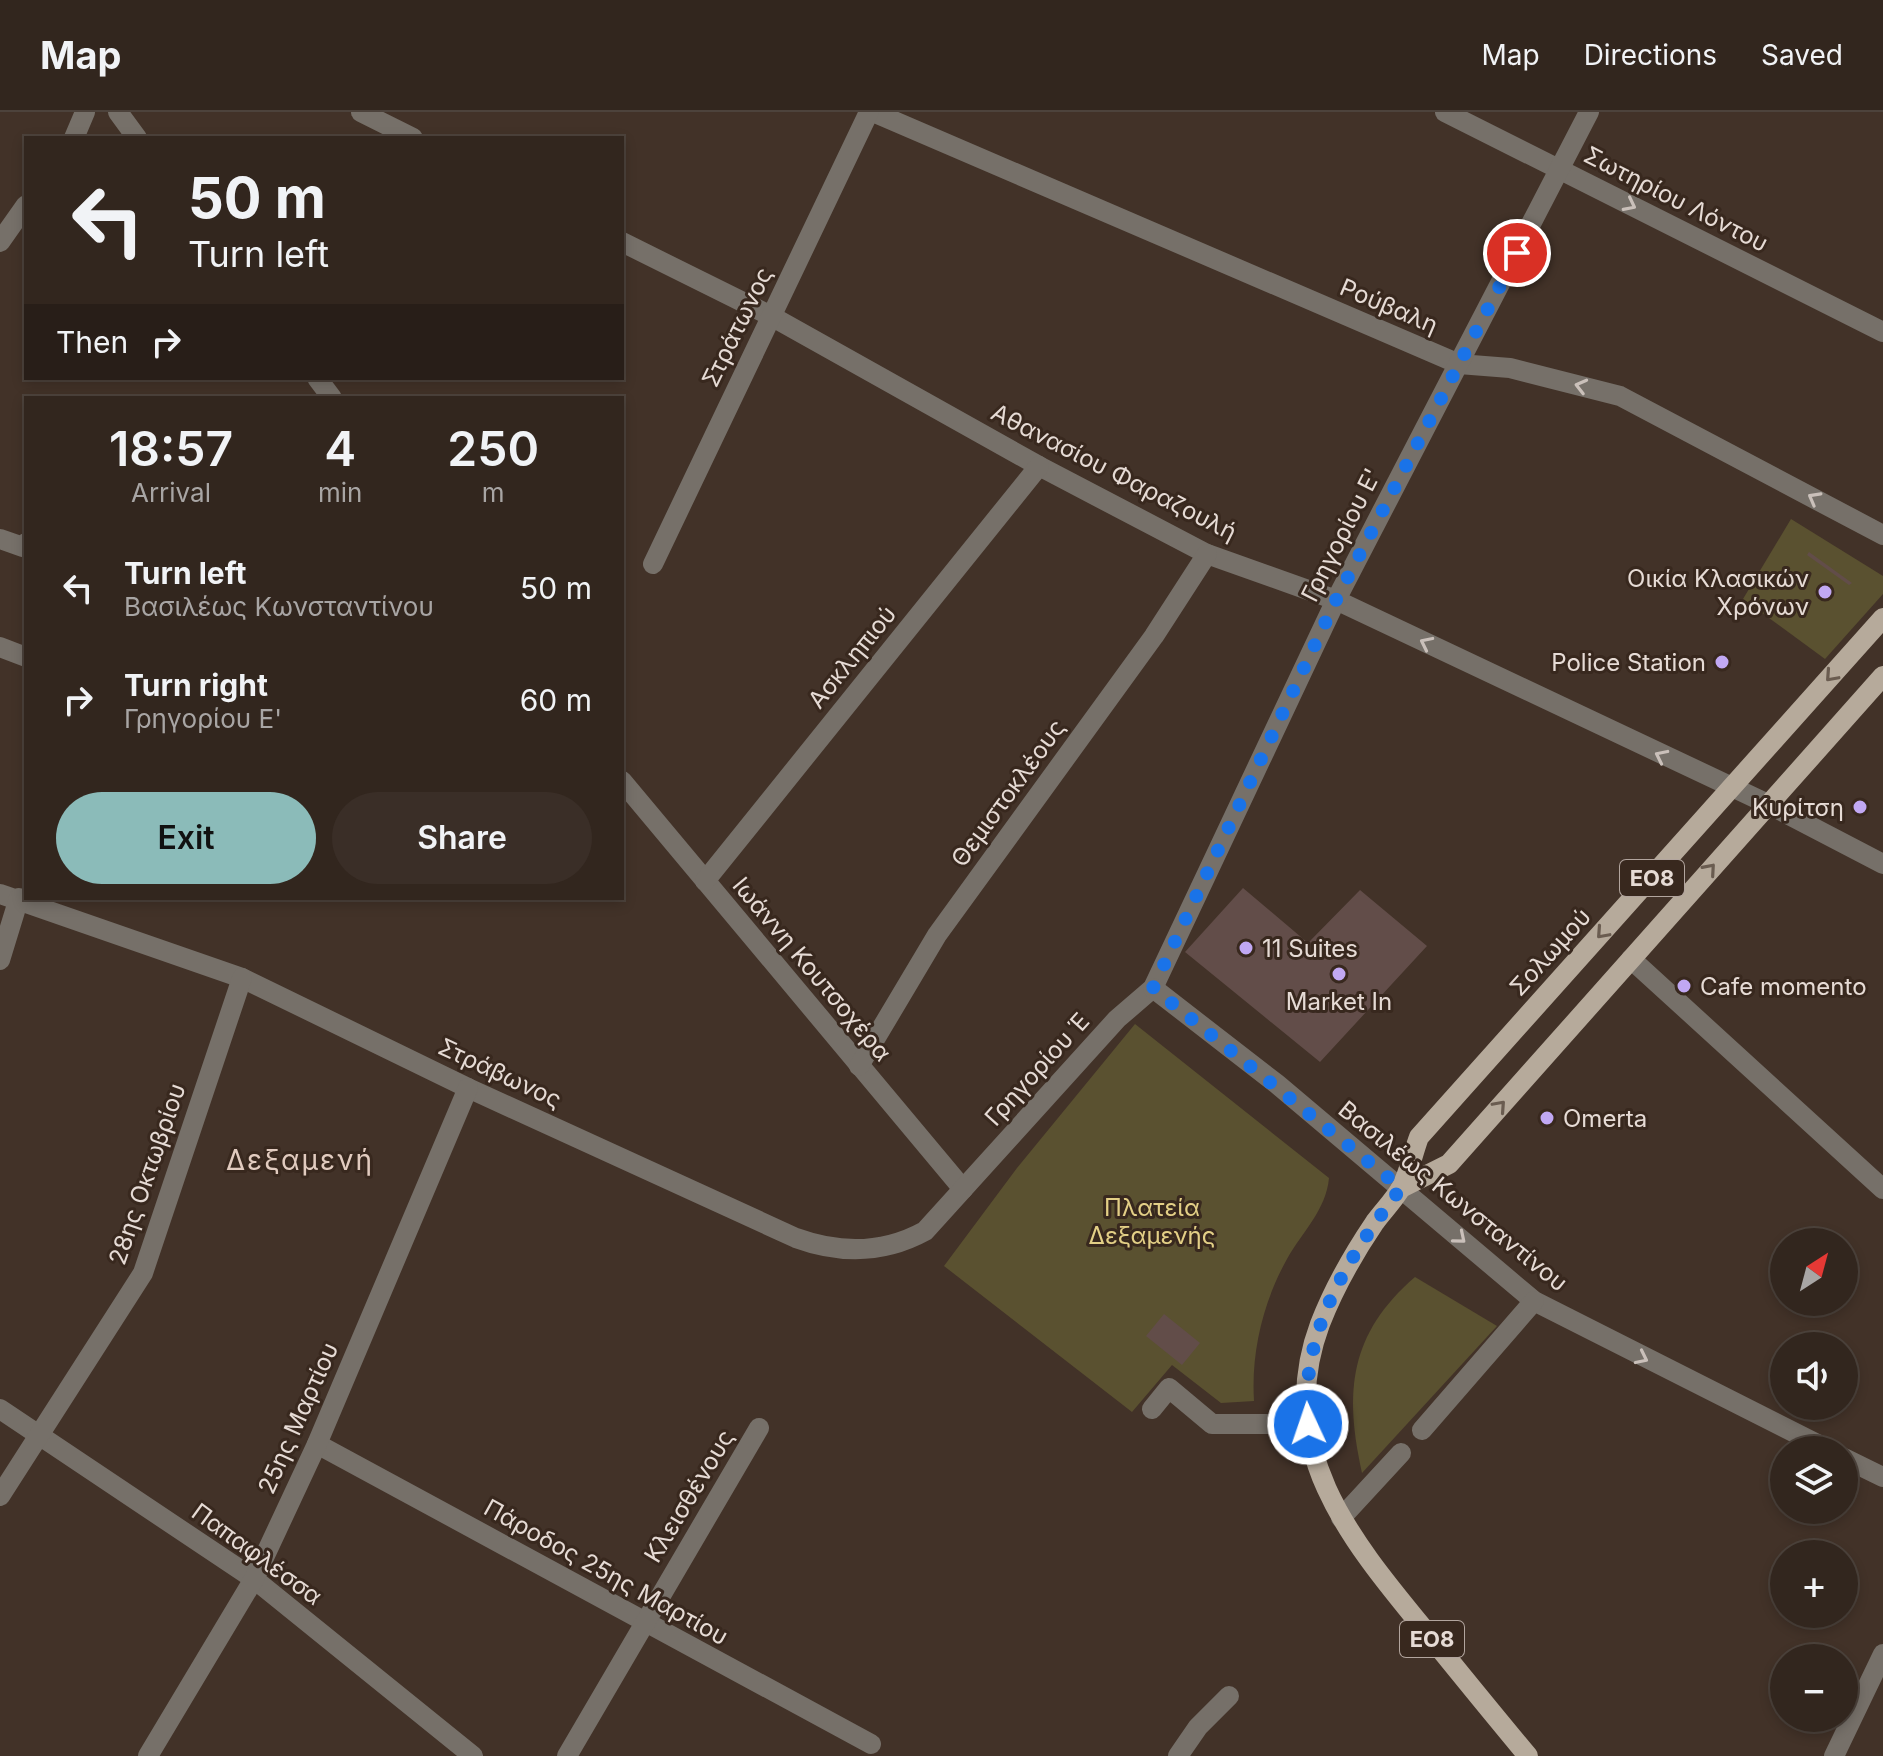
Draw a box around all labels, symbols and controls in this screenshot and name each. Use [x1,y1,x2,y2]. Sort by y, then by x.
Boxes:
text: Map [40,32,121,78]
text: Map [1481,38,1540,72]
text: Directions [1584,38,1717,72]
text: Saved [1761,38,1843,72]
street label: Σωτηρίου Λόντου [1579,140,1773,258]
text: 50 m [188,164,326,232]
icon: left [56,168,160,272]
one-way arrow [1621,195,1636,210]
pin [1483,219,1551,287]
icon: arrive [1495,231,1539,275]
text: Turn left [188,232,329,276]
street label: Στράτωνος [696,263,778,391]
street label: Ρούβαλη [1336,272,1442,340]
icon: right [144,320,188,364]
text: Then [56,324,128,360]
one-way arrow [1575,378,1589,395]
street label: Αθανασίου Φαραζουλή [986,397,1242,547]
text: 18:57 [109,419,233,478]
text: 4 [324,419,356,478]
text: 250 [447,419,539,478]
street label: Γρηγορίου Ε' [1295,463,1387,607]
text: Arrival [131,477,211,508]
text: min [318,477,362,508]
text: m [482,477,505,508]
one-way arrow [1809,492,1823,508]
text: Turn left [124,555,246,591]
place label: Οικία Κλασικών Χρόνων [1627,564,1809,621]
icon: left [56,566,100,610]
text: 50 m [520,570,592,606]
marker: Οικία Κλασικών Χρόνων [1816,583,1834,601]
text: Βασιλέως Κωνσταντίνου [124,591,434,622]
street label: Ασκληπιού [802,600,902,714]
one-way arrow [1420,638,1435,653]
place label: Police Station [1551,648,1706,677]
marker: Police Station [1713,653,1731,671]
text: Turn right [124,667,268,703]
one-way arrow [1826,667,1841,682]
icon: right [56,678,100,722]
text: 60 m [520,682,592,718]
text: Γρηγορίου Ε' [124,703,282,734]
street label: Θεμιστοκλέους [945,714,1071,872]
one-way arrow [1655,750,1669,766]
button: Exit [56,792,316,884]
button: Share [332,792,592,884]
place label: Κυρίτση [1752,793,1844,822]
marker: Κυρίτση [1851,798,1869,816]
road number: ΕΟ8 [1620,860,1684,896]
one-way arrow [1700,864,1715,879]
street label: Ιωάννη Κουτσοχέρα [727,871,897,1067]
street label: Σολωμού [1503,902,1597,1002]
one-way arrow [1597,924,1612,938]
place label: 11 Suites [1262,934,1358,963]
marker: 11 Suites [1237,939,1255,957]
marker: Market In [1330,965,1348,983]
place label: Cafe momento [1700,972,1867,1001]
marker: Cafe momento [1675,977,1693,995]
place label: Market In [1286,987,1392,1016]
street label: Γρηγορίου Έ [979,1007,1095,1131]
street label: Στράβωνος [434,1032,566,1114]
street label: 28ης Οκτωβρίου [102,1080,192,1268]
street label: Βασιλέως Κωνσταντίνου [1333,1095,1573,1297]
one-way arrow [1491,1100,1505,1115]
place label: Omerta [1563,1104,1647,1133]
marker: Omerta [1538,1109,1556,1127]
district label: Δεξαμενή [226,1143,374,1177]
park label: Πλατεία Δεξαμενής [1089,1193,1215,1250]
one-way arrow [1451,1228,1466,1243]
north arrow [1770,1228,1858,1316]
map controls [1770,1228,1858,1732]
button: sound [1770,1332,1858,1420]
street label: 25ης Μαρτίου [252,1338,344,1498]
one-way arrow [1634,1348,1649,1364]
position arrow [1266,1382,1350,1466]
street label: Κλεισθένους [638,1424,740,1568]
button: layers [1770,1436,1858,1524]
street label: Πάροδος 25ης Μαρτίου [479,1493,733,1651]
street label: Παπαφλέσσα [186,1497,328,1611]
button: + [1770,1540,1858,1628]
road number: ΕΟ8 [1400,1621,1464,1657]
button: − [1770,1644,1858,1732]

